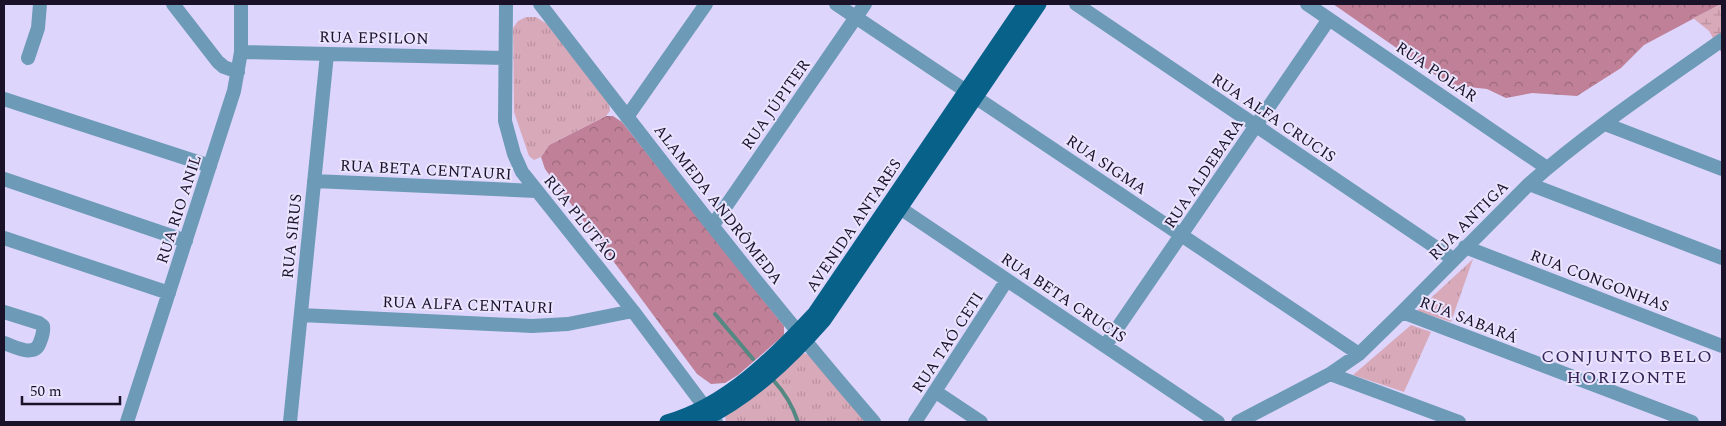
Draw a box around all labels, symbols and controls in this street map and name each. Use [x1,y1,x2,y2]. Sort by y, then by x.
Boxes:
street label: RUA EPSILON [319,25,429,51]
street label: RUA POLAR [1391,36,1482,108]
street label: RUA JÚPITER [736,54,816,155]
street label: RUA ALFA CRUCIS [1206,67,1341,169]
street label: RUA ALDEBARA [1158,114,1250,233]
street label: ALAMEDA ANDRÔMEDA [648,119,789,290]
street label: RUA SIGMA [1061,129,1152,201]
street label: RUA RIO ANIL [150,152,208,267]
street label: RUA BETA CENTAURI [339,154,513,186]
street label: AVENIDA ANTARES [800,154,907,297]
street label: RUA PLUTÃO [538,170,623,267]
street label: RUA ANTIGA [1423,175,1514,266]
street label: RUA SIRUS [276,193,308,280]
street label: RUA CONGONHAS [1527,243,1673,319]
street label: RUA BETA CRUCIS [996,247,1131,349]
street label: RUA TAÓ CETI [906,287,990,398]
street label: RUA ALFA CENTAURI [382,290,554,320]
street label: RUA SABARÁ [1416,290,1521,350]
district label: CONJUNTO BELO HORIZONTE [1541,343,1713,391]
scale bar [22,374,120,406]
text: 50 m [30,380,62,403]

